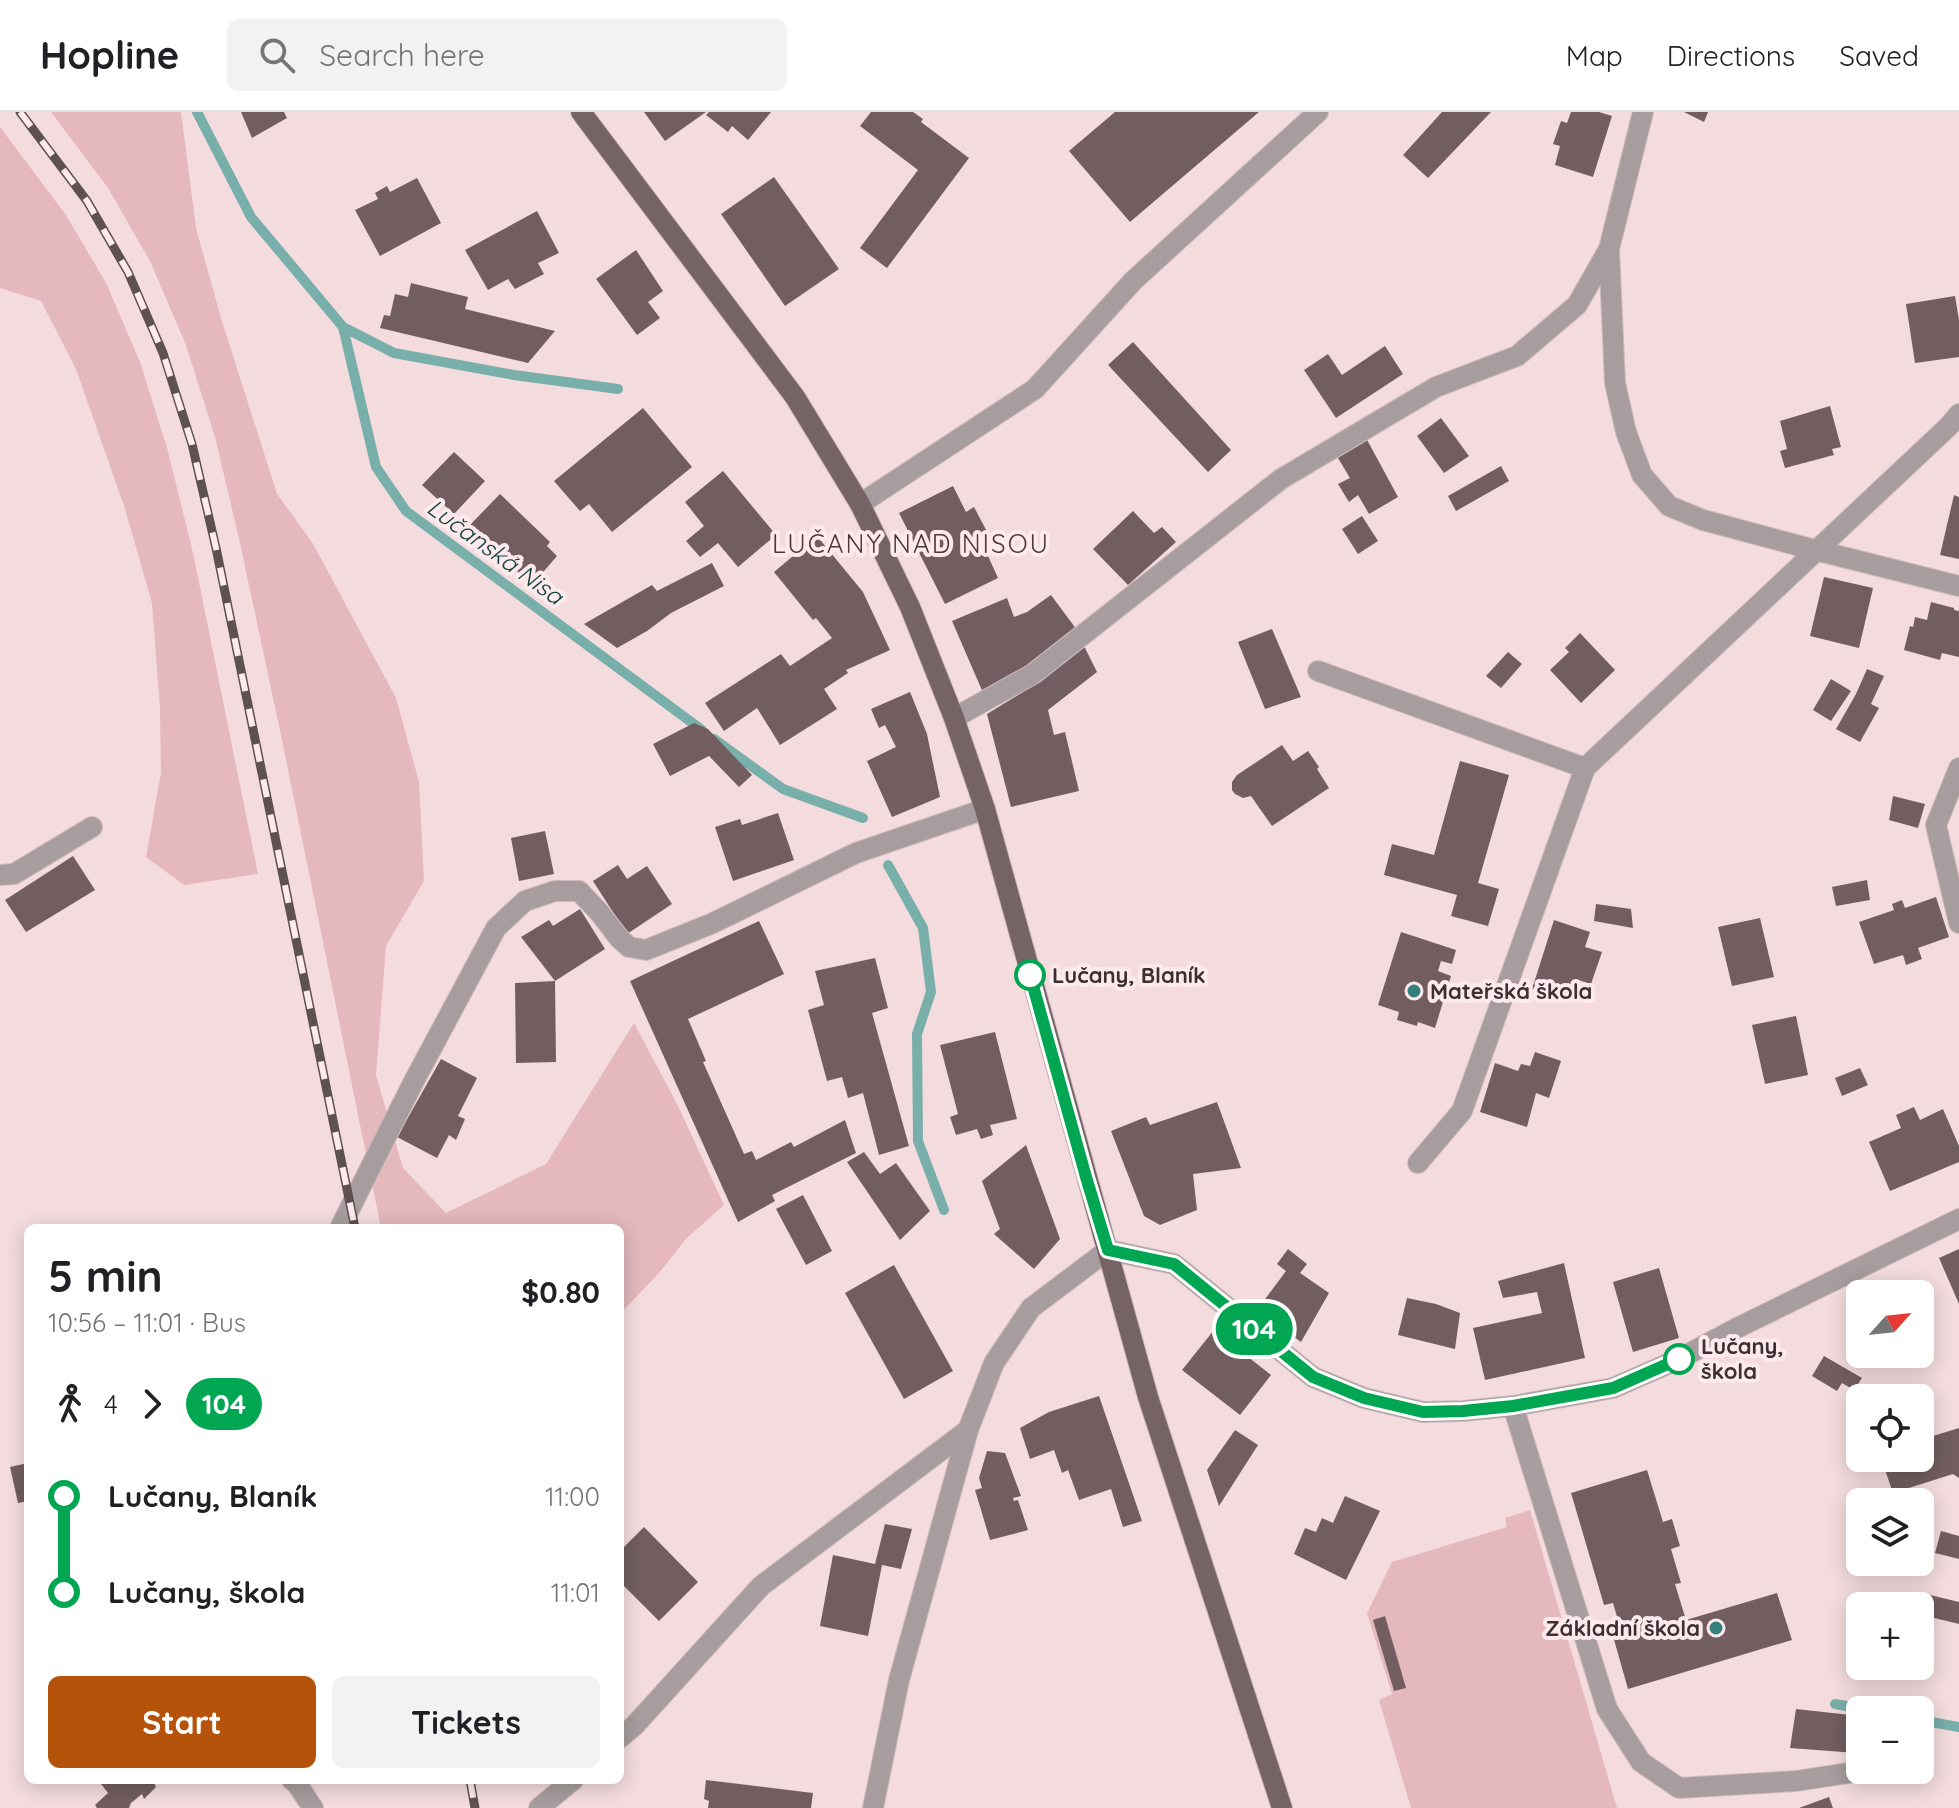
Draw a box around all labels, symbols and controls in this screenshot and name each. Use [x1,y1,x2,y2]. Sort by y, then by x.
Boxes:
search box [227,19,787,91]
text: Hopline [40,31,179,79]
icon: search [255,33,299,77]
text: Search here [319,36,485,74]
text: Map [1566,38,1623,73]
text: Directions [1667,38,1795,73]
text: Saved [1839,38,1919,73]
water label: Lučanská Nisa [422,492,571,611]
district label: LUČANY NAD NISOU [772,527,1050,560]
marker: Lučany, Blaník [1015,960,1045,990]
place label: Lučany, Blaník [1052,961,1206,989]
place label: Mateřská škola [1430,977,1592,1005]
marker: Mateřská škola [1405,982,1423,1000]
text: 5 min [48,1248,163,1303]
text: $0.80 [521,1273,600,1311]
north arrow [1846,1280,1934,1368]
map controls [1846,1280,1934,1784]
line badge: 104 [1208,1303,1300,1355]
text: 10:56 – 11:01 · Bus [48,1306,246,1339]
text: 104 [1232,1311,1276,1346]
place label: Lučany, škola [1701,1332,1784,1385]
marker: Lučany, škola [1664,1344,1694,1374]
icon: walk [48,1382,92,1426]
icon: forward [130,1382,174,1426]
button: locate [1846,1384,1934,1472]
text: 104 [202,1386,246,1421]
text: 4 [104,1388,118,1421]
text: Lučany, Blaník [108,1477,317,1515]
text: 11:00 [545,1480,600,1513]
button: layers [1846,1488,1934,1576]
text: Lučany, škola [108,1573,305,1611]
text: 11:01 [551,1576,600,1609]
button: + [1846,1592,1934,1680]
place label: Základní škola [1545,1614,1700,1642]
marker: Základní škola [1707,1619,1725,1637]
button: Start [48,1676,316,1768]
button: Tickets [332,1676,600,1768]
button: − [1846,1696,1934,1784]

